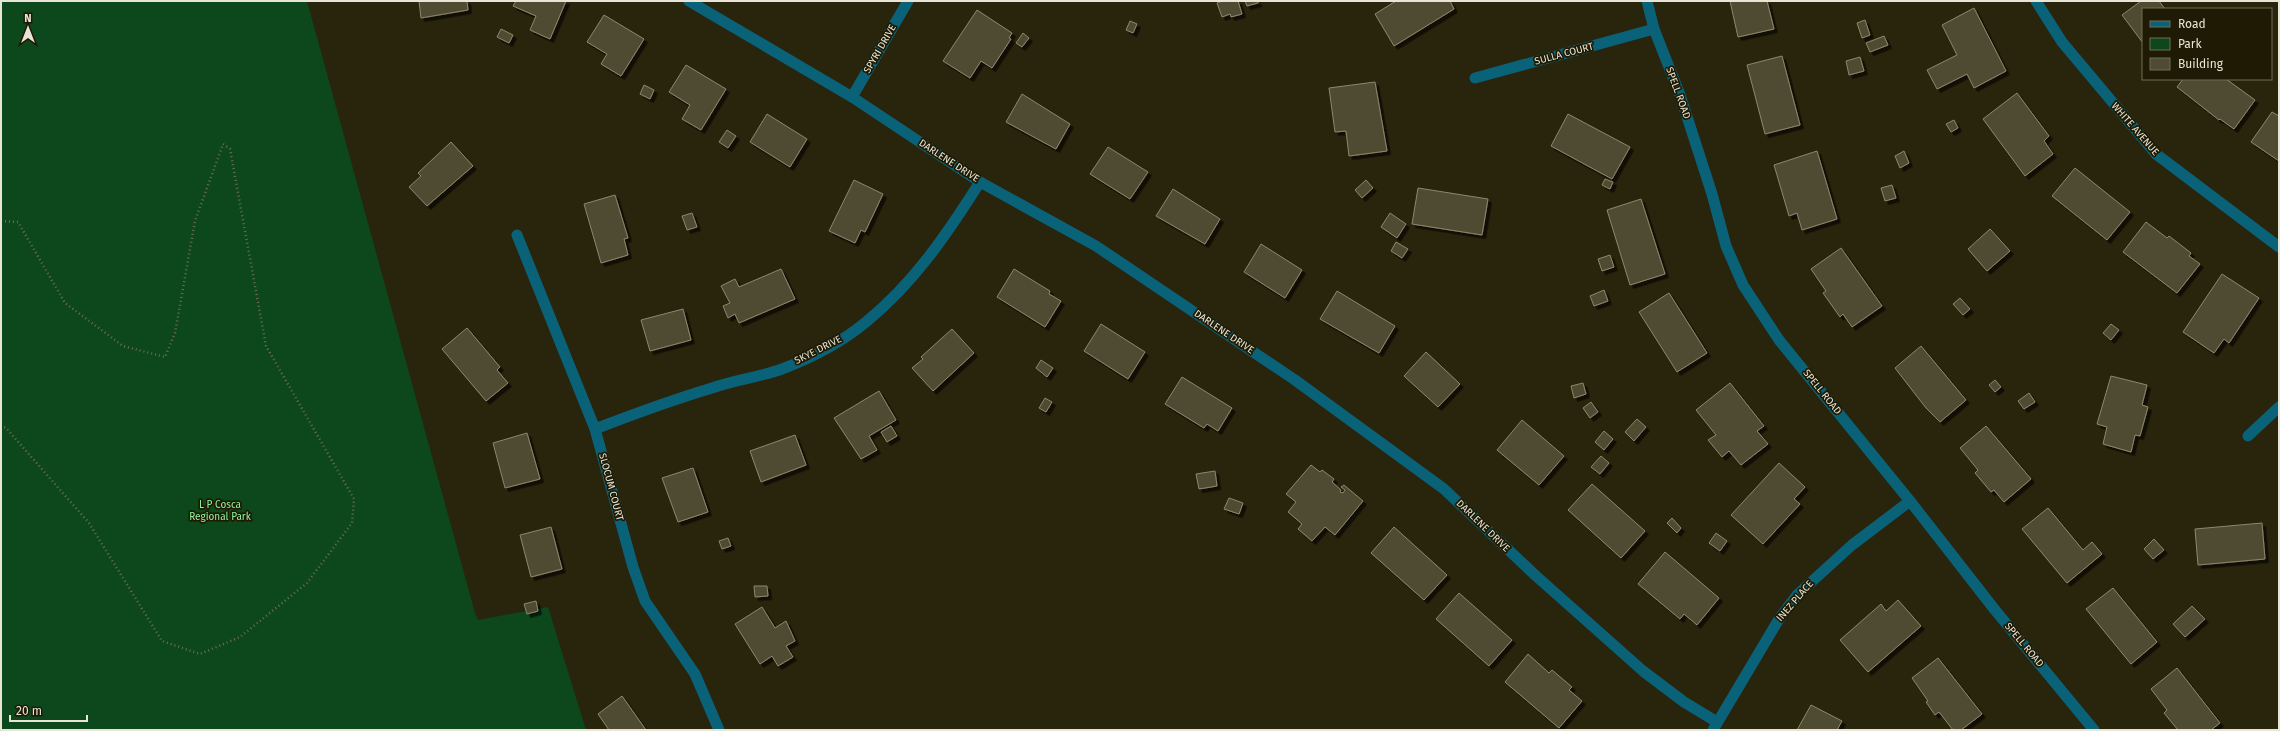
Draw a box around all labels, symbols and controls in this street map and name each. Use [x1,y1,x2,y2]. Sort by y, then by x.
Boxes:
north arrow [8,8,48,48]
legend [2142,8,2272,80]
text: N [24,12,32,25]
text: Road [2178,17,2206,31]
street label: SPYRI DRIVE [861,22,899,76]
text: Park [2178,37,2202,51]
street label: SULLA COURT [1533,40,1596,68]
text: Building [2178,57,2224,71]
street label: SPELL ROAD [1663,65,1693,121]
street label: WHITE AVENUE [2109,100,2161,158]
street label: DARLENE DRIVE [917,137,981,185]
street label: DARLENE DRIVE [1192,308,1256,356]
street label: SKYE DRIVE [792,333,844,367]
street label: SPELL ROAD [1800,367,1844,417]
street label: SLOCUM COURT [596,452,626,523]
street label: DARLENE DRIVE [1454,497,1512,555]
park label: L P Cosca Regional Park [189,499,252,523]
street label: INEZ PLACE [1774,578,1816,624]
street label: SPELL ROAD [2002,620,2046,670]
scale bar [10,697,87,723]
text: 20 m [16,704,42,718]

